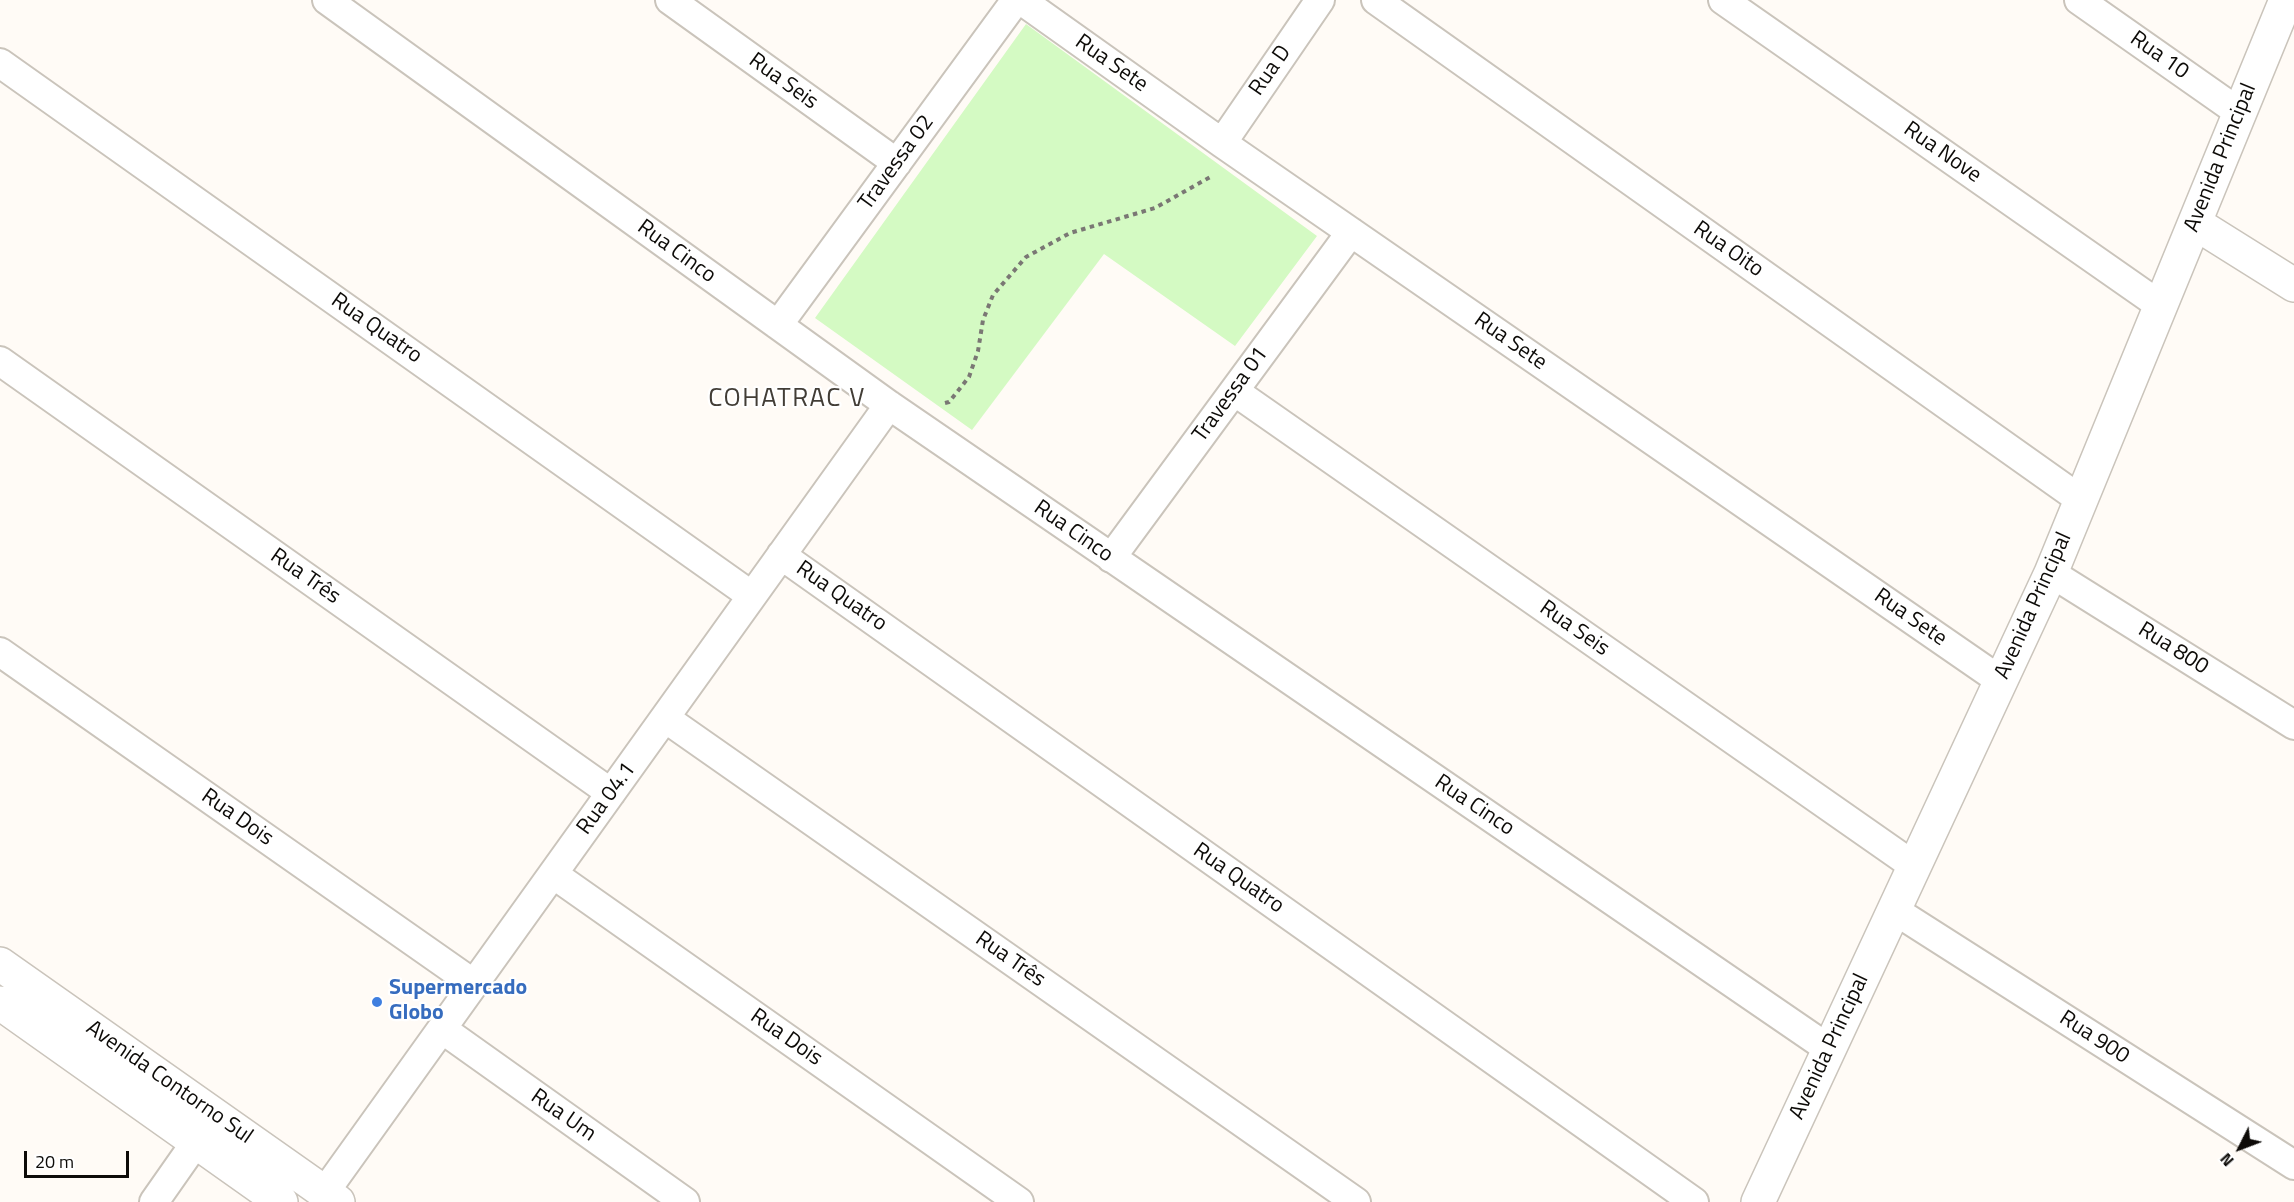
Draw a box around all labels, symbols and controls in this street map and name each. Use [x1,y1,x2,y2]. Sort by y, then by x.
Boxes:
street label: Rua 10 [2125,26,2193,86]
street label: Rua Sete [1070,29,1152,99]
street label: Rua D [1244,41,1298,101]
street label: Rua Seis [743,48,823,116]
street label: Avenida Principal [2179,80,2263,236]
street label: Travessa 02 [854,110,940,216]
street label: Rua Nove [1898,117,1986,189]
street label: Rua Cinco [632,215,720,289]
street label: Rua Oito [1688,216,1768,284]
street label: Rua Quatro [325,288,427,370]
street label: Rua Sete [1469,307,1551,377]
street label: Travessa 01 [1188,342,1274,448]
district label: COHATRAC V [708,384,866,416]
street label: Rua Cinco [1028,495,1118,569]
street label: Avenida Principal [1990,529,2078,683]
street label: Rua Três [265,543,345,611]
street label: Rua Quatro [790,556,892,638]
street label: Rua Sete [1869,583,1951,653]
street label: Rua Seis [1534,595,1614,663]
street label: Rua 800 [2133,617,2213,681]
street label: Rua 04.1 [572,758,642,840]
street label: Rua Cinco [1429,770,1519,842]
street label: Rua Dois [196,784,278,852]
street label: Rua Quatro [1187,838,1289,920]
street label: Rua Três [970,926,1050,994]
street label: Avenida Principal [1785,970,1875,1124]
place label: Supermercado Globo [389,976,527,1028]
marker: Supermercado Globo [370,995,384,1009]
street label: Rua Dois [745,1004,827,1072]
street label: Rua 900 [2054,1006,2134,1070]
street label: Avenida Contorno Sul [81,1016,257,1150]
street label: Rua Um [525,1084,601,1148]
north arrow [2210,1118,2270,1178]
scale bar [27,1139,132,1177]
text: 20 m [35,1148,74,1175]
text: N [2214,1148,2239,1172]

